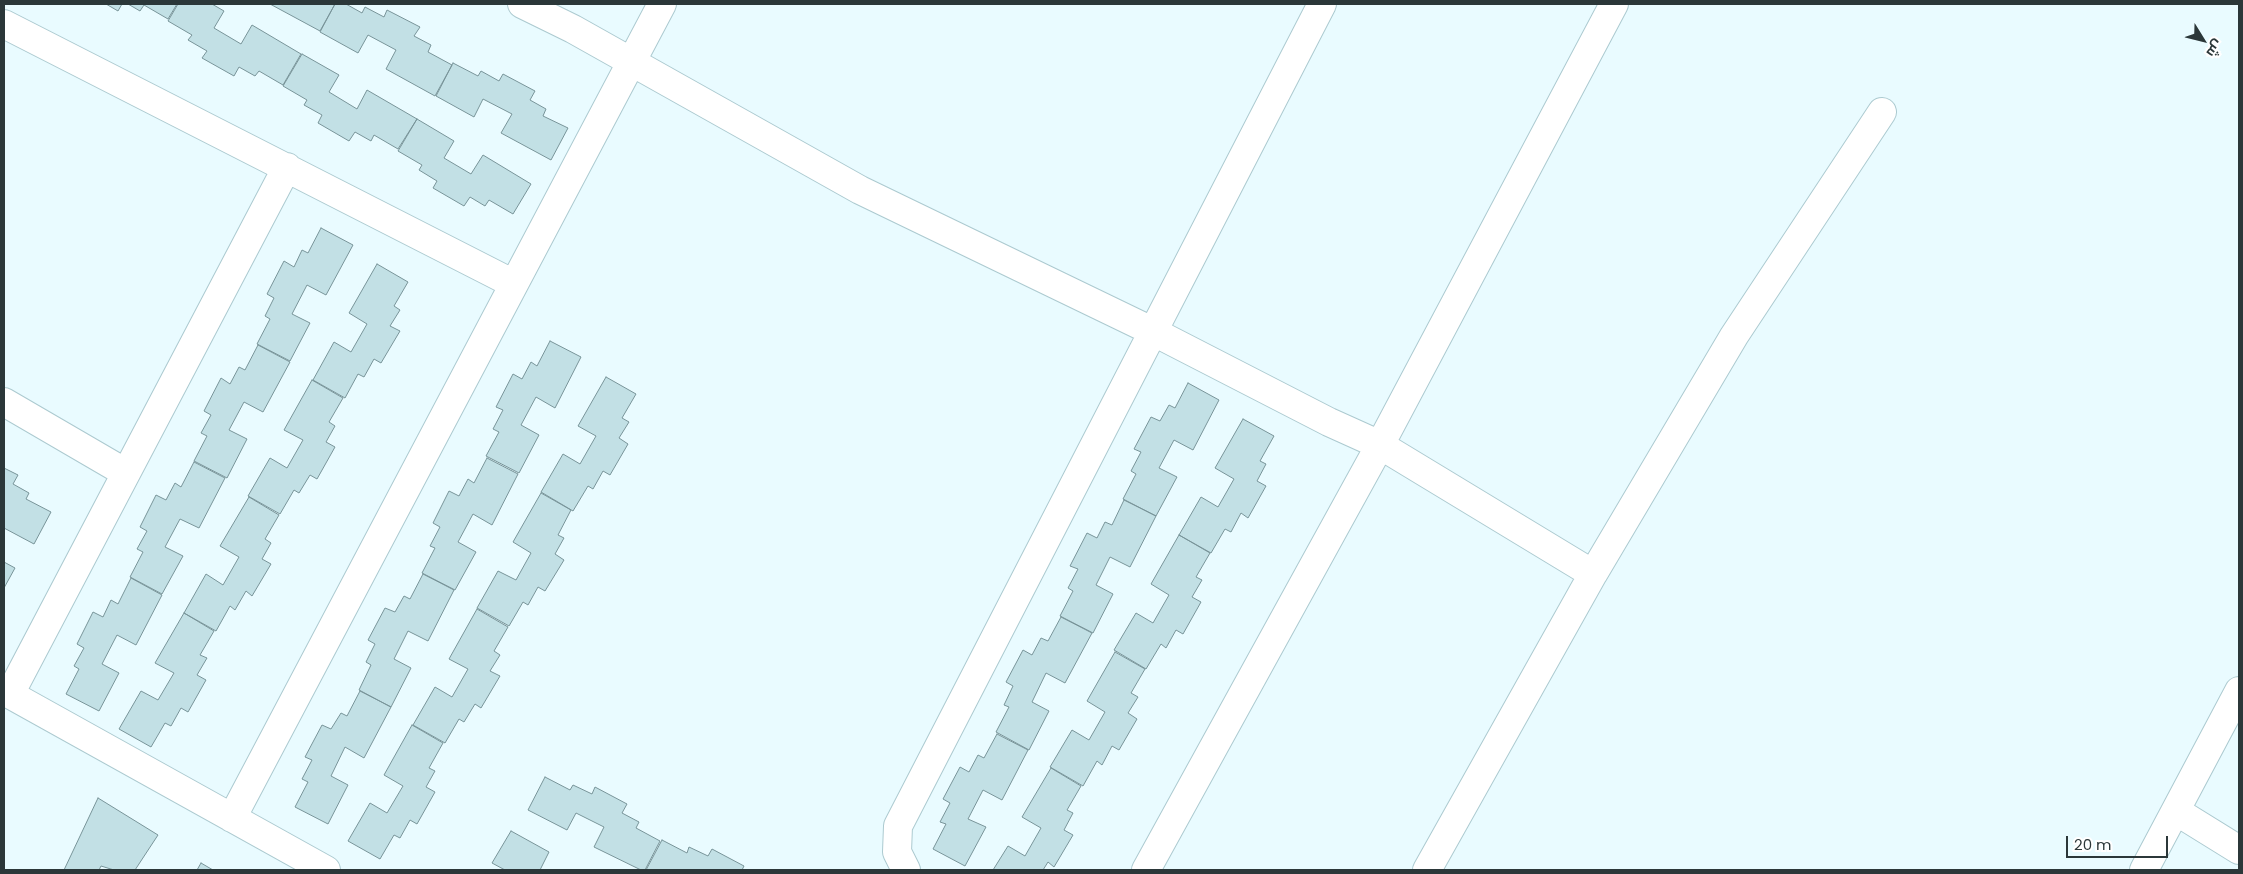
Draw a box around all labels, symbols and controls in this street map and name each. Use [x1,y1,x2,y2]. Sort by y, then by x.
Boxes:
north arrow [2178,15,2228,65]
text: ش [2202,36,2229,62]
scale bar [2068,826,2170,858]
text: 20 m [2074,834,2112,855]

